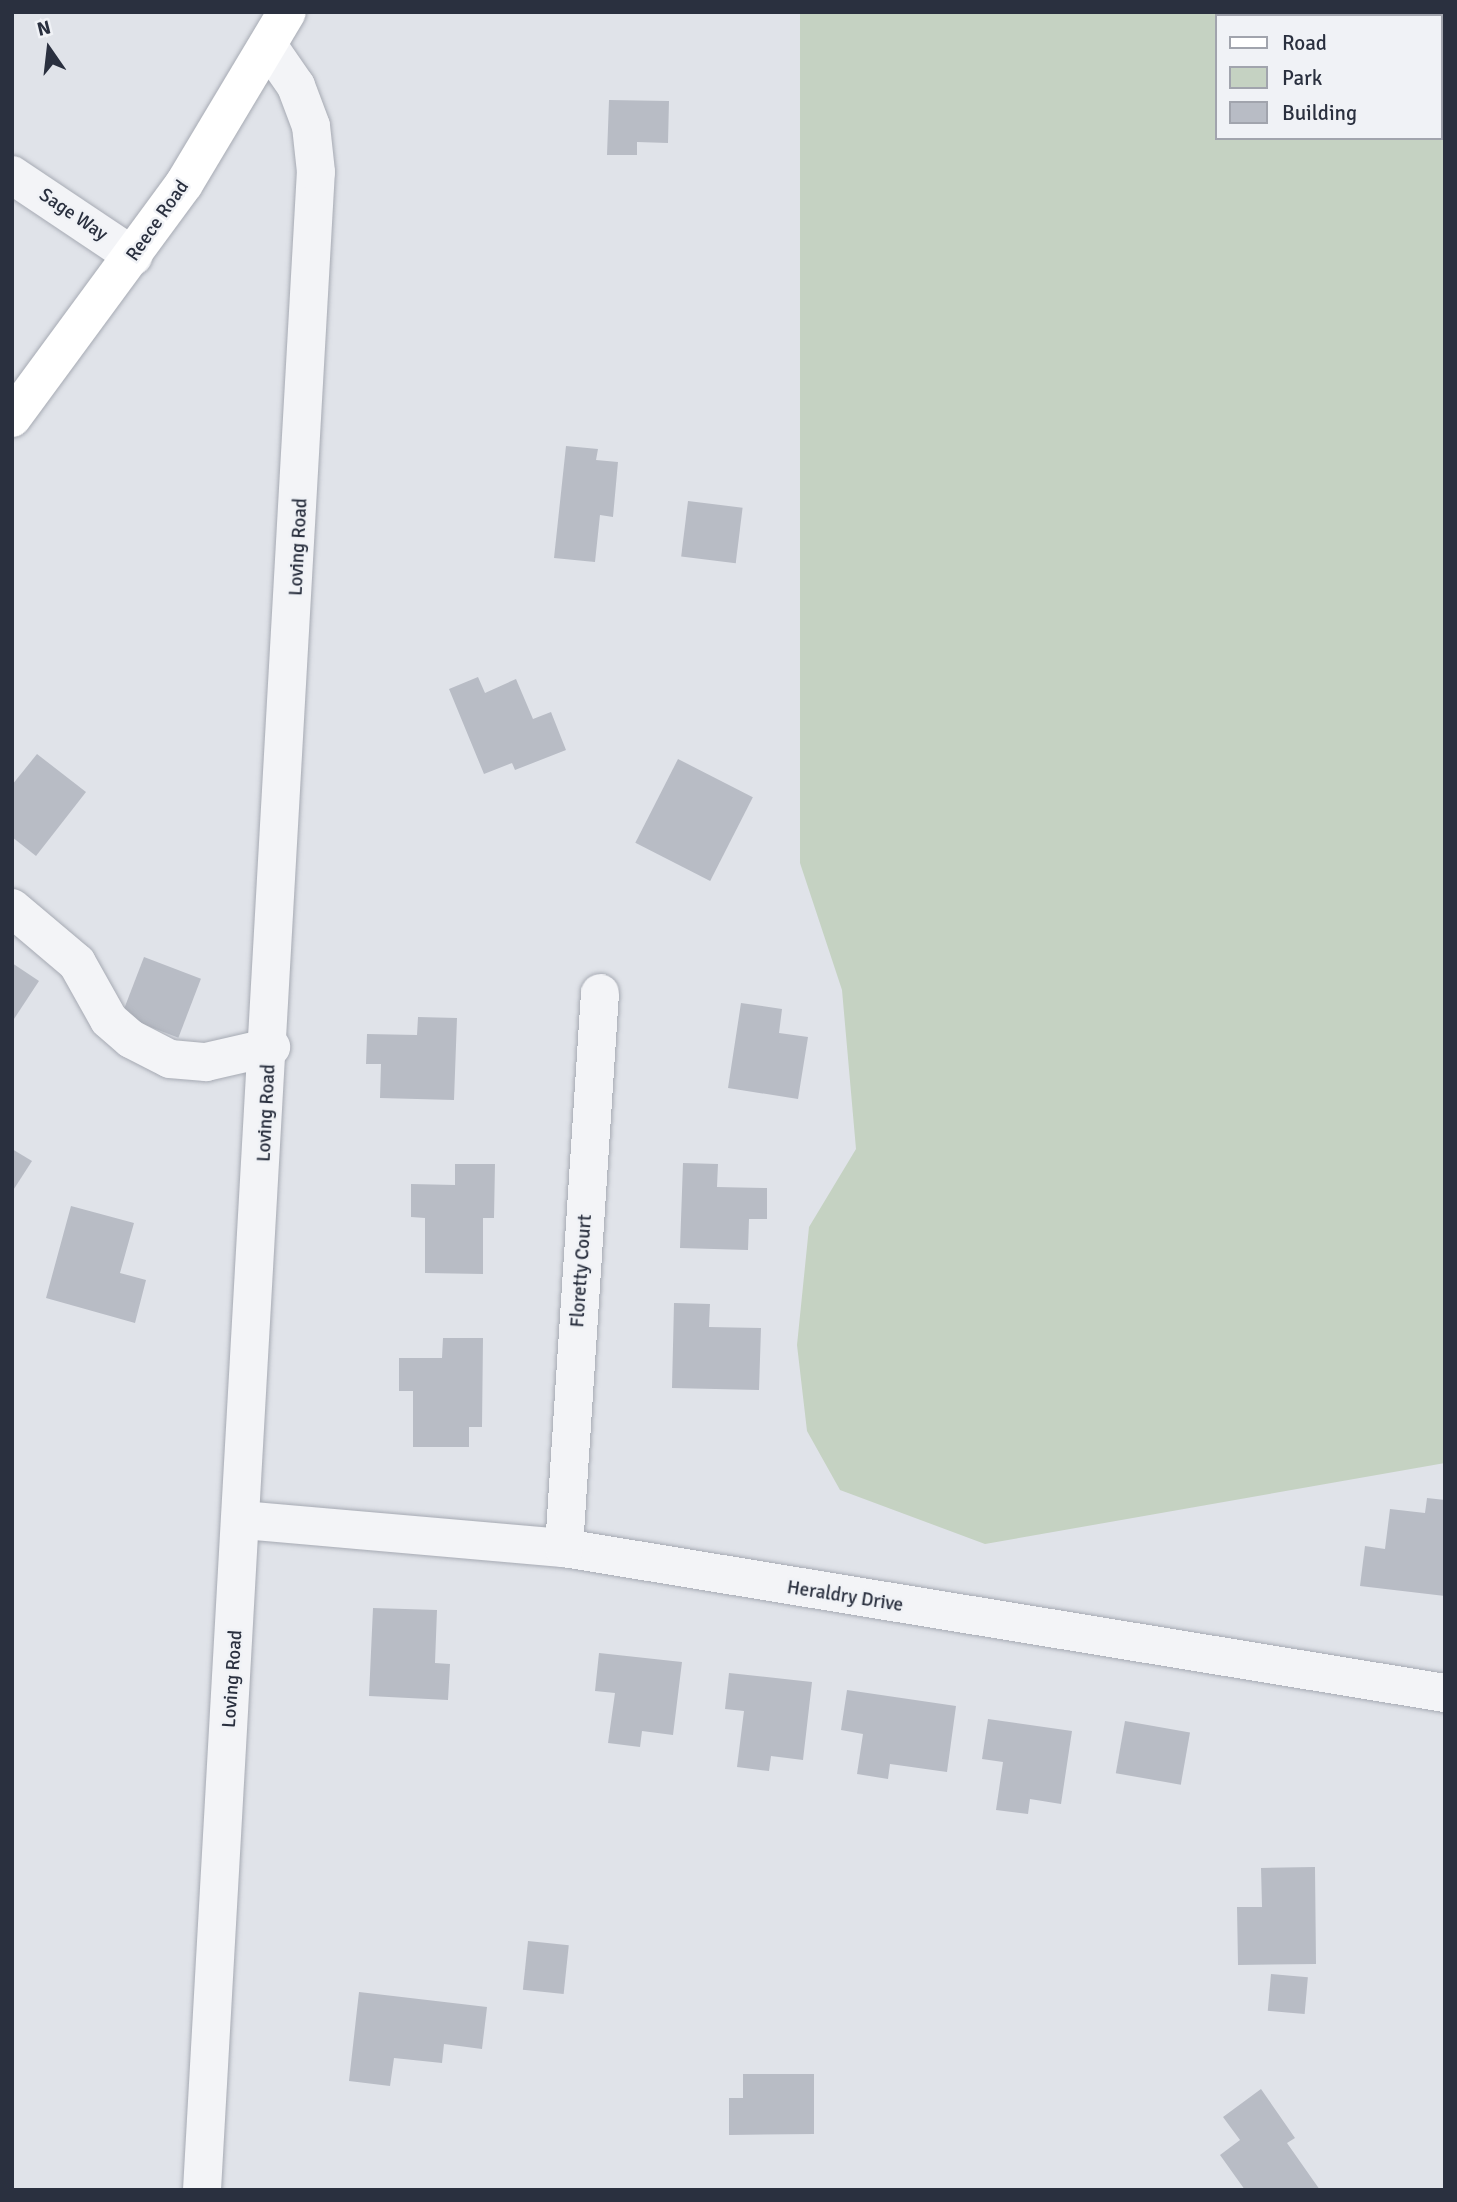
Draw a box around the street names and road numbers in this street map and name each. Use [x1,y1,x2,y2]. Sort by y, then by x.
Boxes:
street label: Reece Road [122,176,194,266]
street label: Sage Way [34,184,112,246]
street label: Loving Road [285,498,313,596]
street label: Loving Road [253,1064,281,1162]
street label: Floretty Court [567,1214,597,1328]
street label: Heraldry Drive [785,1577,905,1617]
street label: Loving Road [218,1629,248,1729]

